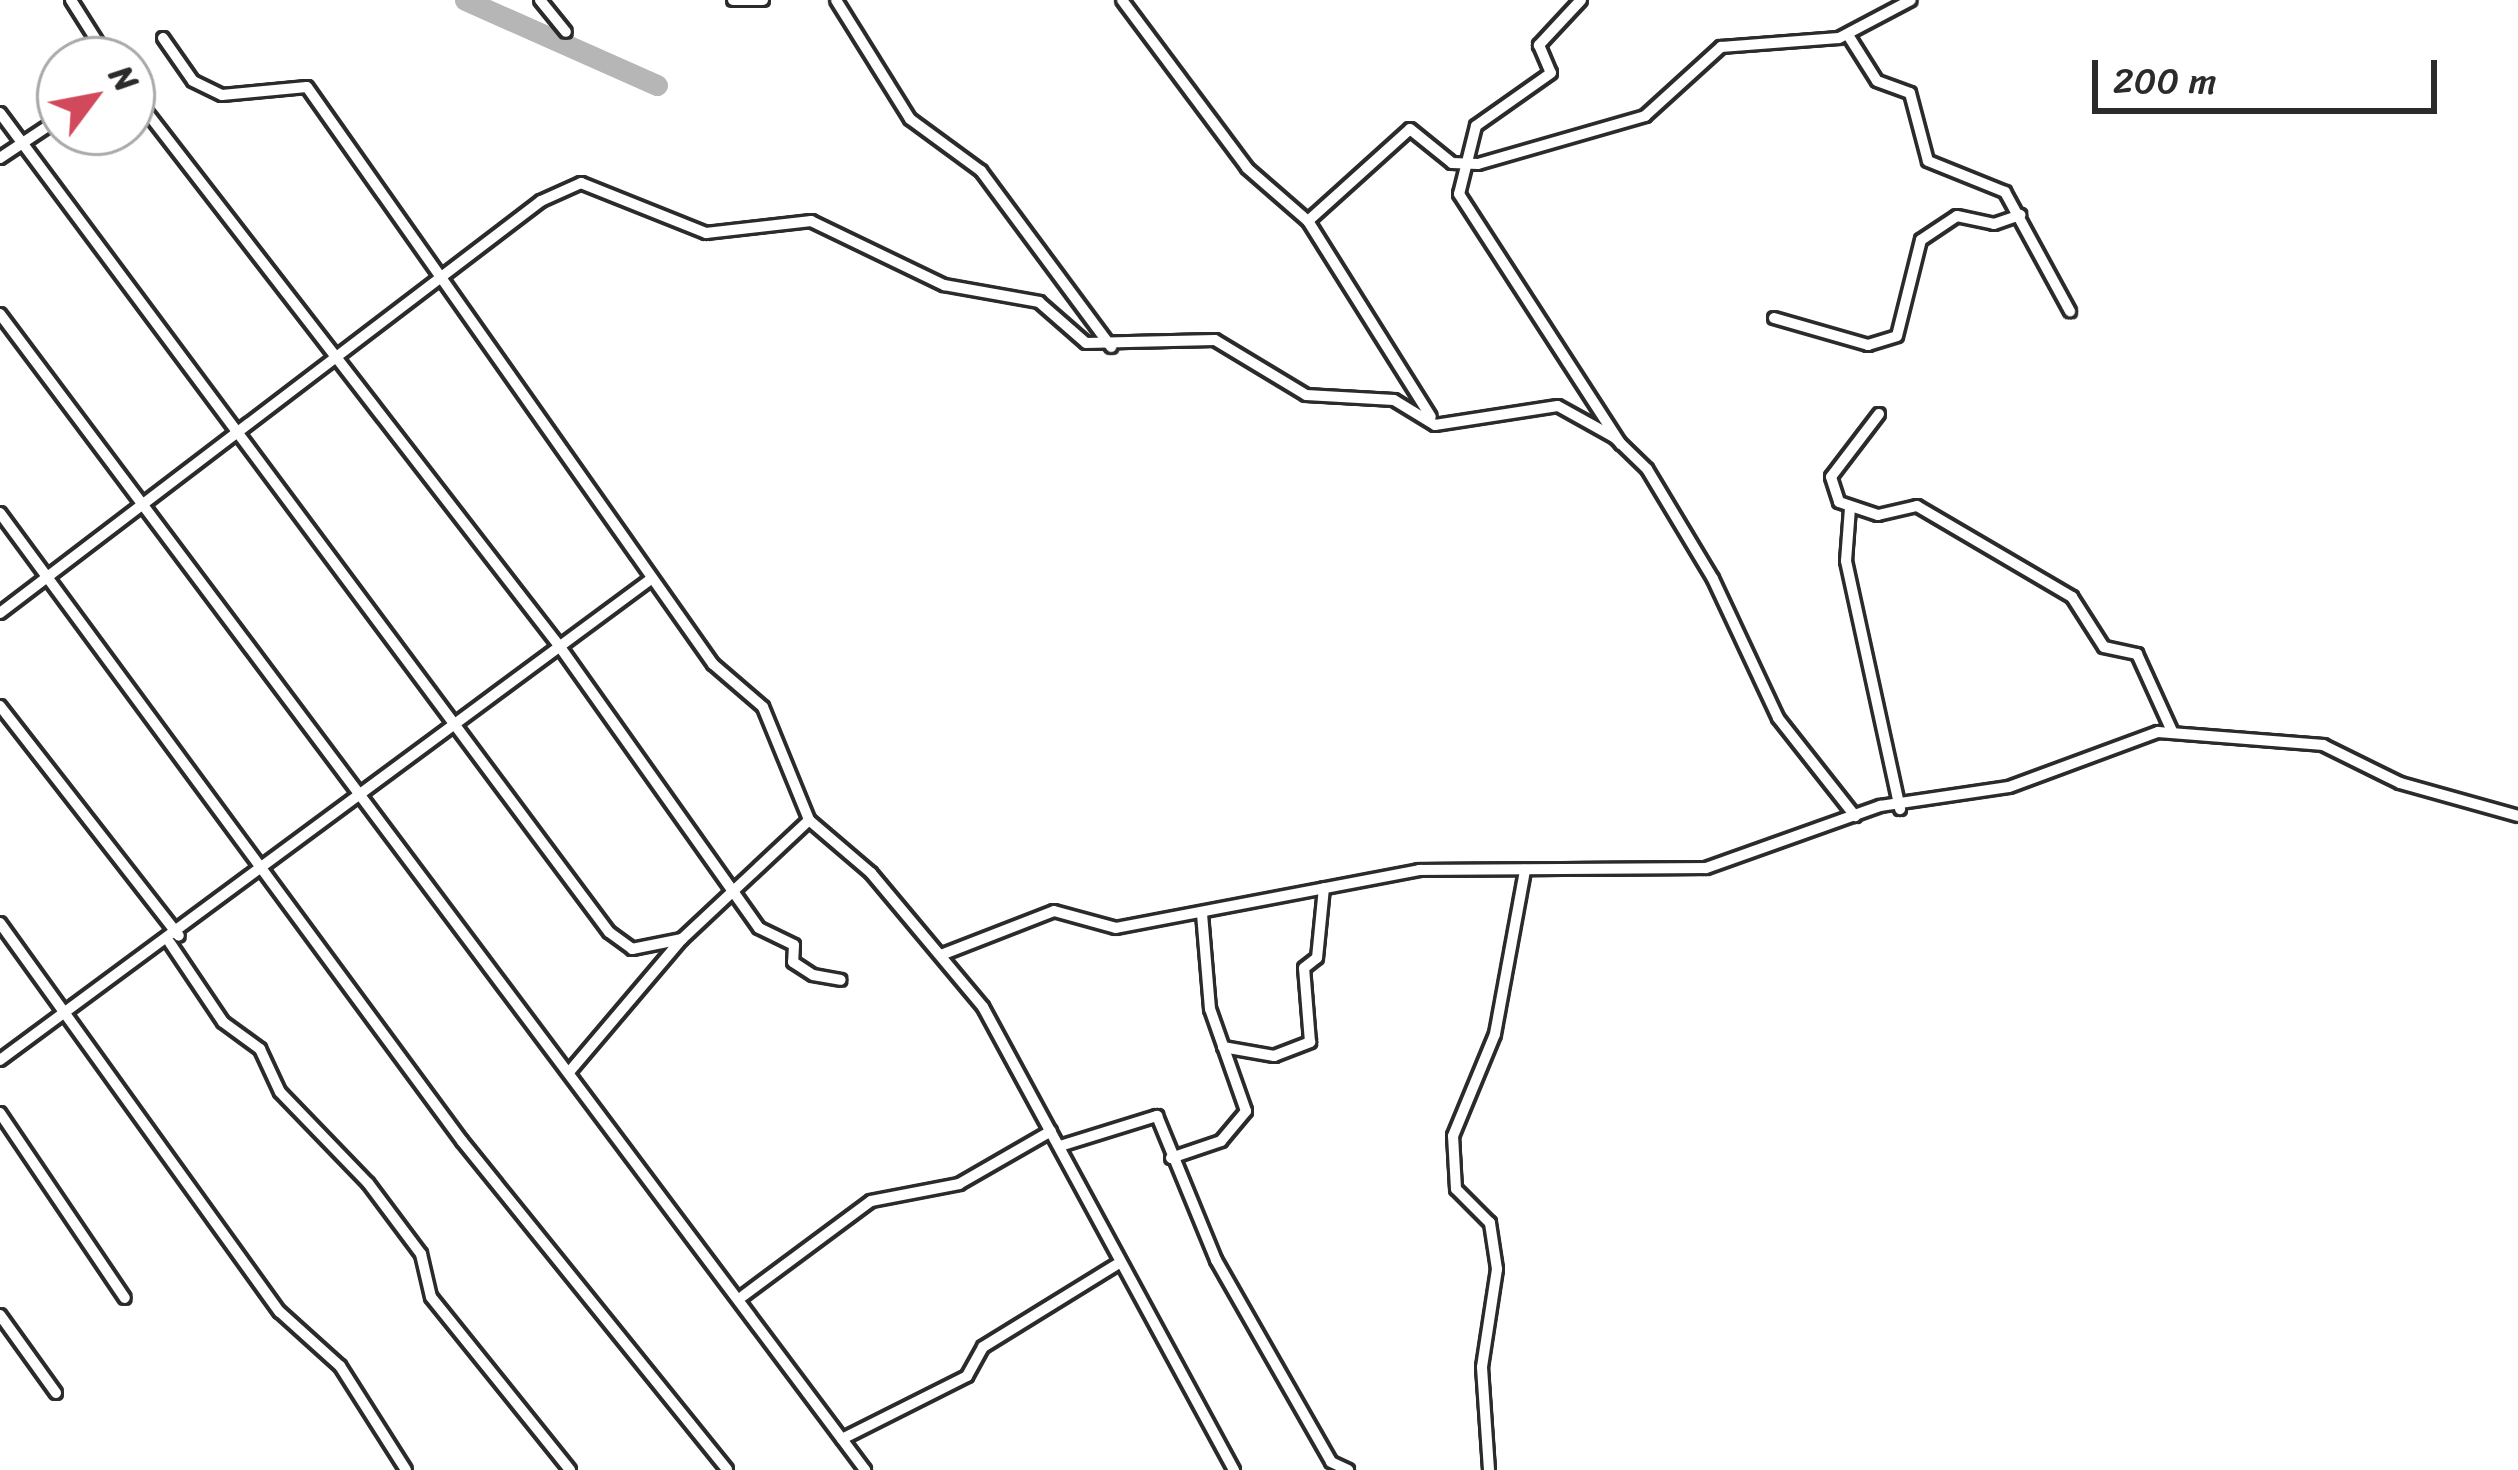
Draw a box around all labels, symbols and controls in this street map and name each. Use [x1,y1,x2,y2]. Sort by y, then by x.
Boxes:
north arrow [36,36,156,156]
scale bar [2098,36,2443,110]
text: 200 m [2113,49,2216,113]
text: N [93,53,155,104]

